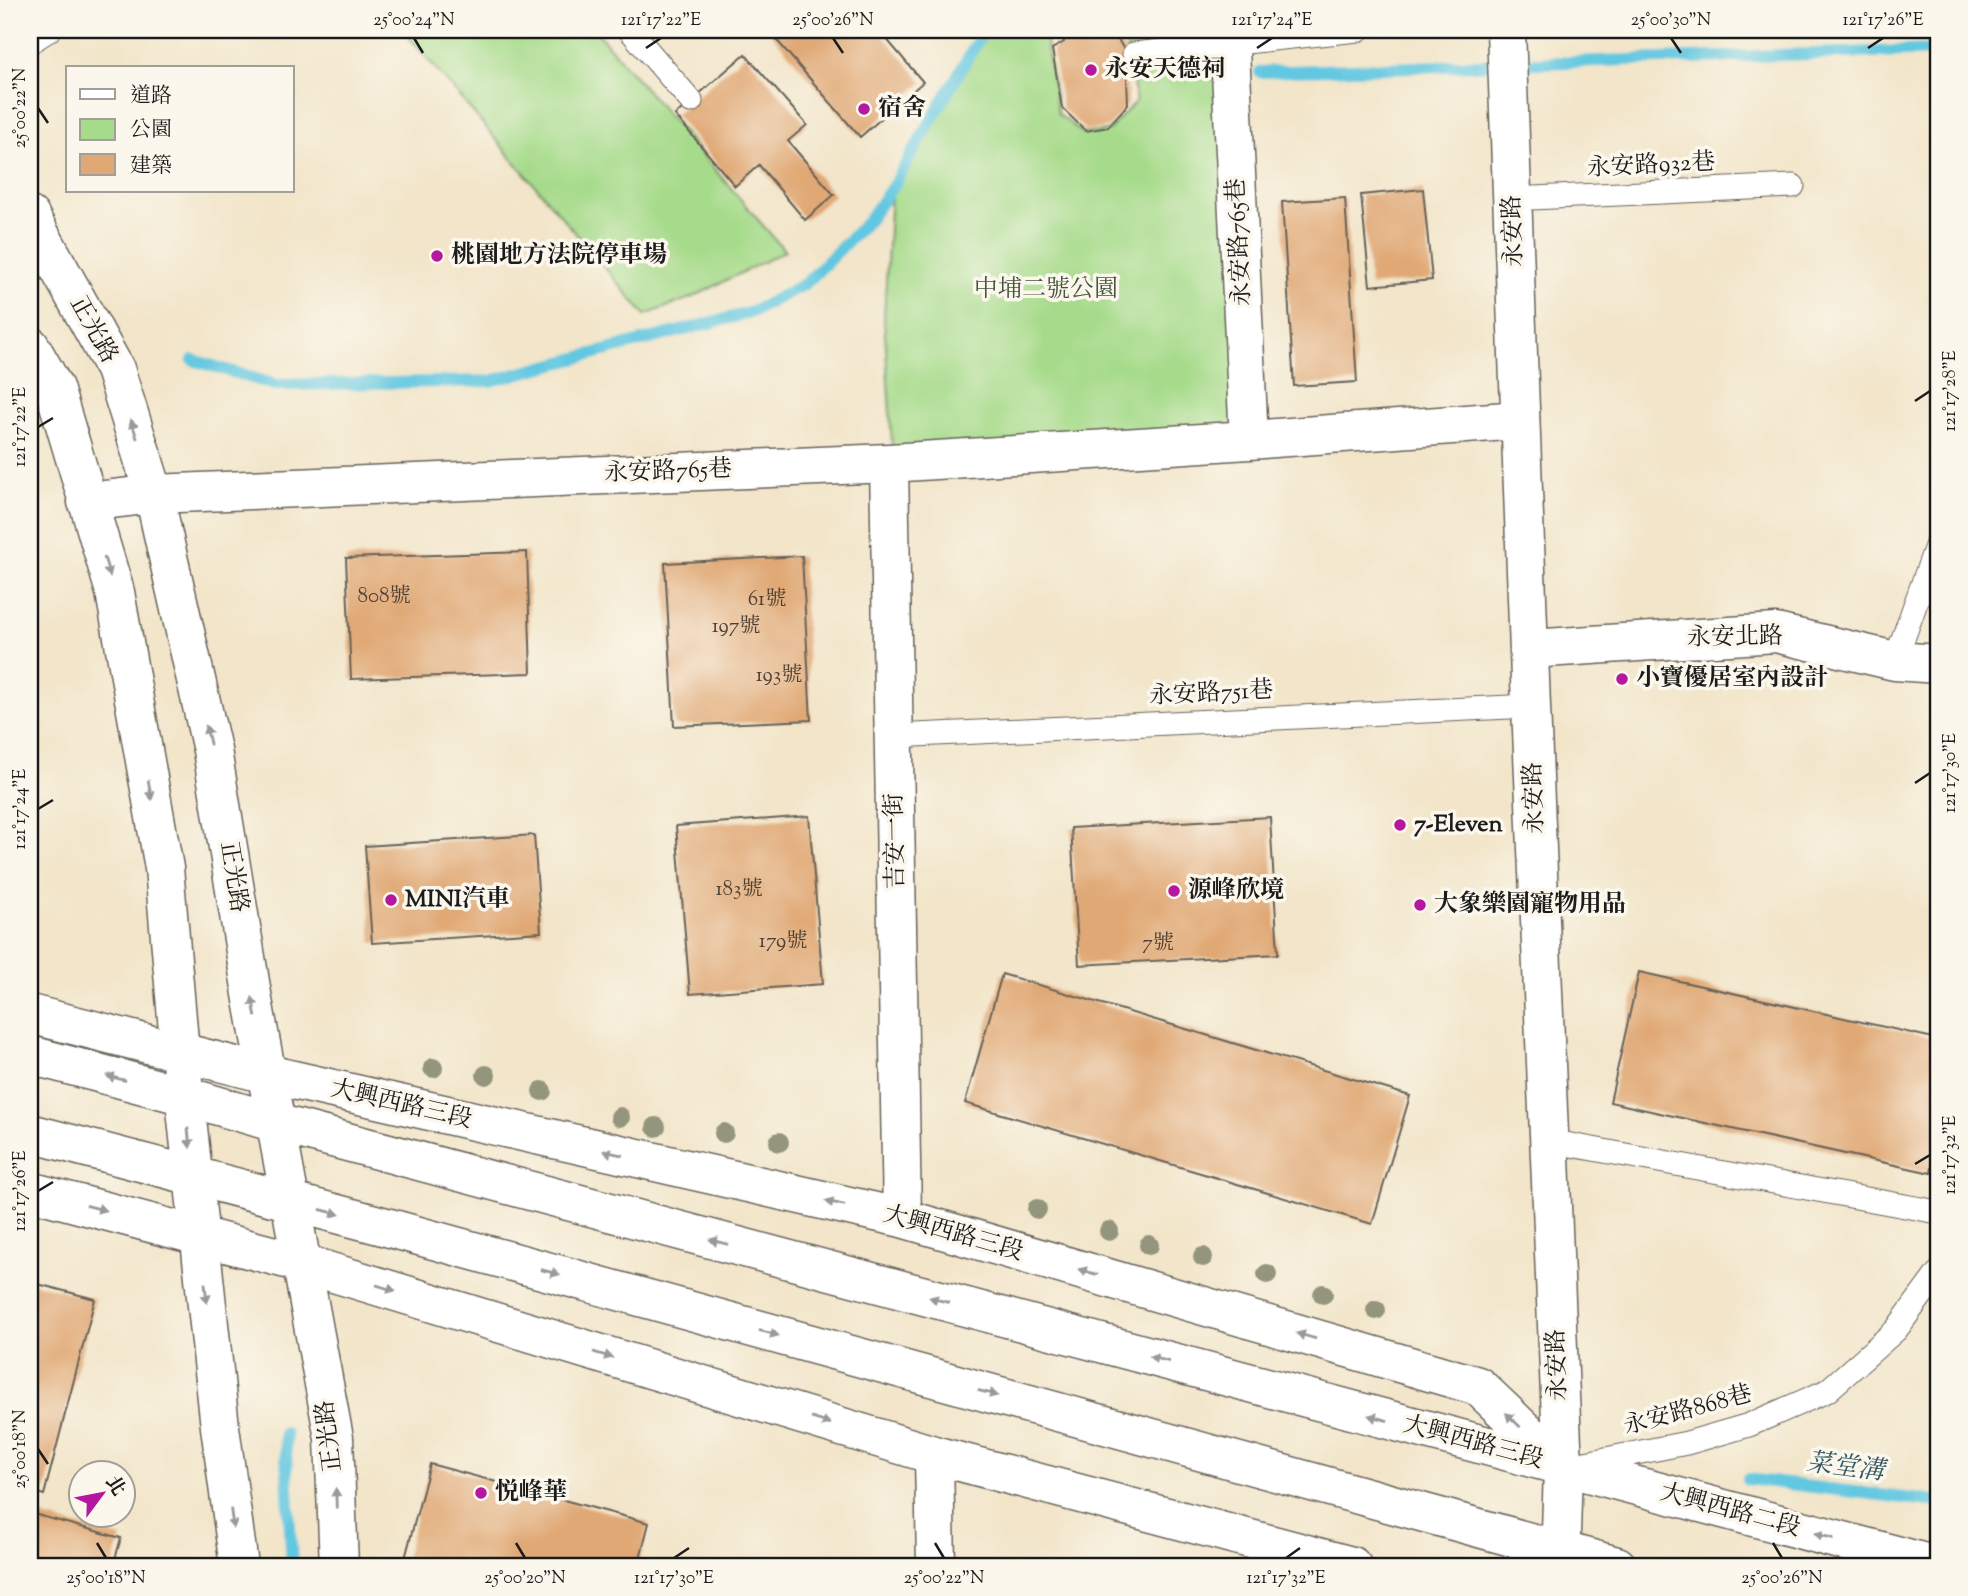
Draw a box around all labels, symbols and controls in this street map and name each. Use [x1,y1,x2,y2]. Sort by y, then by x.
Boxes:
text: 25°00'24"N [373,8,455,34]
text: 121°17'22"E [621,8,701,34]
text: 25°00'26"N [792,8,874,34]
text: 121°17'24"E [1232,8,1313,34]
text: 25°00'30"N [1631,8,1711,34]
text: 121°17'26"E [1843,8,1924,34]
place label: 永安天德祠 [1105,53,1225,87]
marker: 永安天德祠 [1083,62,1099,78]
legend [66,66,294,192]
text: 25°00'22"N [8,68,34,148]
text: 道路 [130,82,172,112]
place label: 宿舍 [878,92,926,126]
marker: 宿舍 [856,101,872,117]
text: 公園 [130,116,172,146]
street label: 永安路932巷 [1586,146,1716,186]
text: 建築 [130,152,172,182]
street label: 永安路765巷 [1220,177,1260,307]
street label: 永安路 [1496,194,1532,268]
place label: 桃園地方法院停車場 [451,239,667,273]
marker: 桃園地方法院停車場 [429,248,445,264]
park label: 中埔二號公園 [974,273,1118,307]
street label: 正光路 [61,290,125,370]
text: 121°17'28"E [1938,350,1964,432]
text: 121°17'22"E [8,387,34,467]
one-way arrow [128,418,139,439]
street label: 永安路765巷 [603,453,733,491]
one-way arrow [103,557,113,578]
house number: 808號 [357,582,411,612]
house number: 61號 [748,585,786,615]
house number: 197號 [712,612,760,642]
street label: 永安北路 [1687,620,1783,656]
house number: 193號 [756,661,802,691]
place label: 小寶優居室內設計 [1636,662,1828,696]
marker: 小寶優居室內設計 [1614,671,1630,687]
street label: 永安路751巷 [1148,674,1274,714]
one-way arrow [203,724,214,746]
text: 121°17'30"E [1938,733,1964,813]
street label: 永安路 [1517,761,1553,835]
text: 121°17'24"E [8,768,34,849]
one-way arrow [145,779,156,801]
street label: 吉安一街 [878,793,914,889]
place label: 7-Eleven [1414,808,1504,842]
marker: 7-Eleven [1392,817,1408,833]
street label: 正光路 [211,839,255,915]
place label: 源峰欣境 [1188,874,1284,908]
house number: 183號 [715,875,763,905]
place label: MINI汽車 [405,883,510,917]
marker: 源峰欣境 [1166,883,1182,899]
place label: 大象樂園寵物用品 [1434,888,1626,922]
marker: MINI汽車 [383,892,399,908]
marker: 大象樂園寵物用品 [1412,897,1428,913]
house number: 179號 [759,927,807,957]
house number: 7號 [1142,929,1174,959]
one-way arrow [249,996,260,1018]
one-way arrow [105,1072,126,1082]
street label: 大興西路三段 [327,1072,475,1138]
text: 121°17'32"E [1938,1115,1964,1195]
one-way arrow [184,1127,195,1149]
one-way arrow [602,1147,624,1158]
text: 121°17'26"E [8,1150,34,1232]
one-way arrow [824,1198,846,1209]
street label: 大興西路三段 [879,1198,1027,1270]
one-way arrow [85,1203,107,1214]
one-way arrow [320,1207,342,1218]
one-way arrow [708,1236,729,1246]
one-way arrow [1077,1267,1098,1277]
one-way arrow [540,1268,561,1278]
one-way arrow [200,1282,211,1304]
one-way arrow [376,1284,397,1294]
one-way arrow [928,1294,950,1305]
one-way arrow [758,1328,780,1339]
street label: 永安路 [1540,1328,1576,1402]
one-way arrow [1295,1330,1317,1341]
one-way arrow [593,1350,614,1360]
one-way arrow [1147,1353,1169,1364]
street label: 永安路868巷 [1620,1378,1756,1444]
one-way arrow [978,1388,1000,1399]
street label: 正光路 [309,1398,351,1474]
street label: 大興西路三段 [1399,1408,1547,1478]
text: 25°00'18"N [8,1409,34,1489]
one-way arrow [1368,1412,1389,1422]
one-way arrow [1505,1412,1522,1428]
one-way arrow [811,1416,832,1427]
water label: 菜堂溝 [1804,1445,1890,1492]
north arrow [66,1460,136,1530]
text: 北 [98,1471,131,1502]
place label: 悦峰華 [495,1476,567,1510]
street label: 大興西路二段 [1656,1476,1804,1546]
marker: 悦峰華 [473,1485,489,1501]
one-way arrow [331,1487,342,1509]
one-way arrow [227,1508,238,1530]
one-way arrow [1813,1530,1835,1541]
text: 25°00'18"N [66,1566,146,1592]
text: 25°00'20"N [484,1566,566,1592]
text: 121°17'30"E [634,1566,714,1592]
text: 25°00'22"N [904,1566,984,1592]
text: 121°17'32"E [1246,1566,1326,1592]
text: 25°00'26"N [1741,1566,1823,1592]

